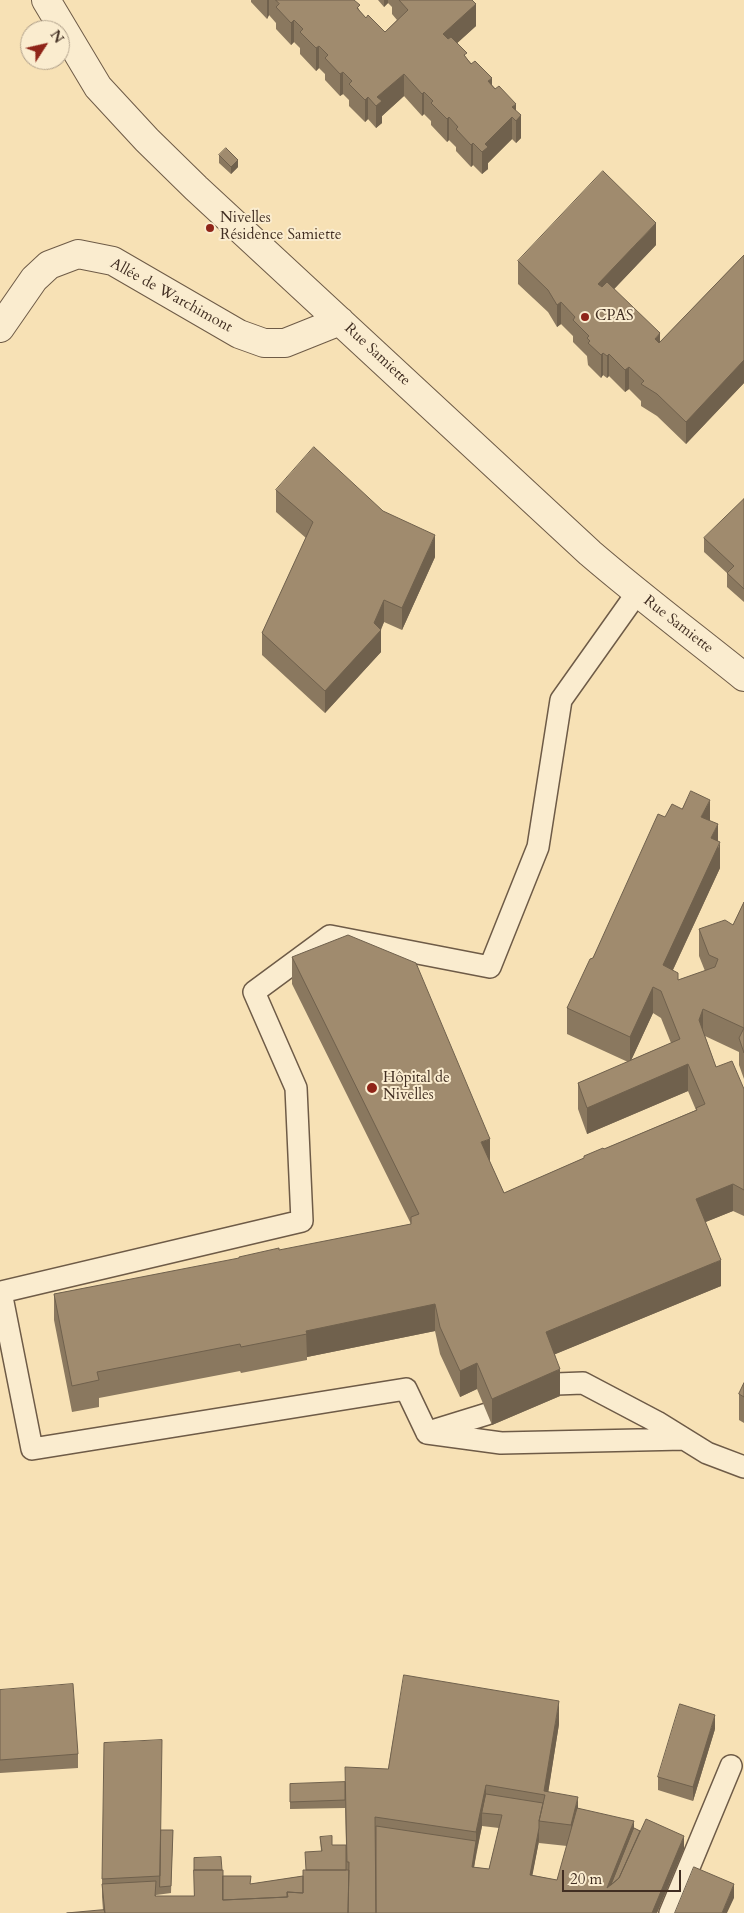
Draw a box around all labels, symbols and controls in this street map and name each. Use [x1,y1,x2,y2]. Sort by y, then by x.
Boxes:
north arrow [20,20,70,70]
text: N [46,26,68,47]
place label: Nivelles Résidence Samiette [220,210,341,245]
marker: Nivelles Résidence Samiette [204,222,216,234]
street label: Allée de Warchimont [107,255,235,337]
place label: CPAS [595,308,634,326]
marker: CPAS [579,311,591,323]
street label: Rue Samiette [340,320,414,390]
street label: Rue Samiette [640,592,716,658]
place label: Hôpital de Nivelles [383,1070,450,1105]
marker: Hôpital de Nivelles [365,1081,379,1095]
scale bar [564,1860,683,1892]
text: 20 m [570,1869,602,1889]

